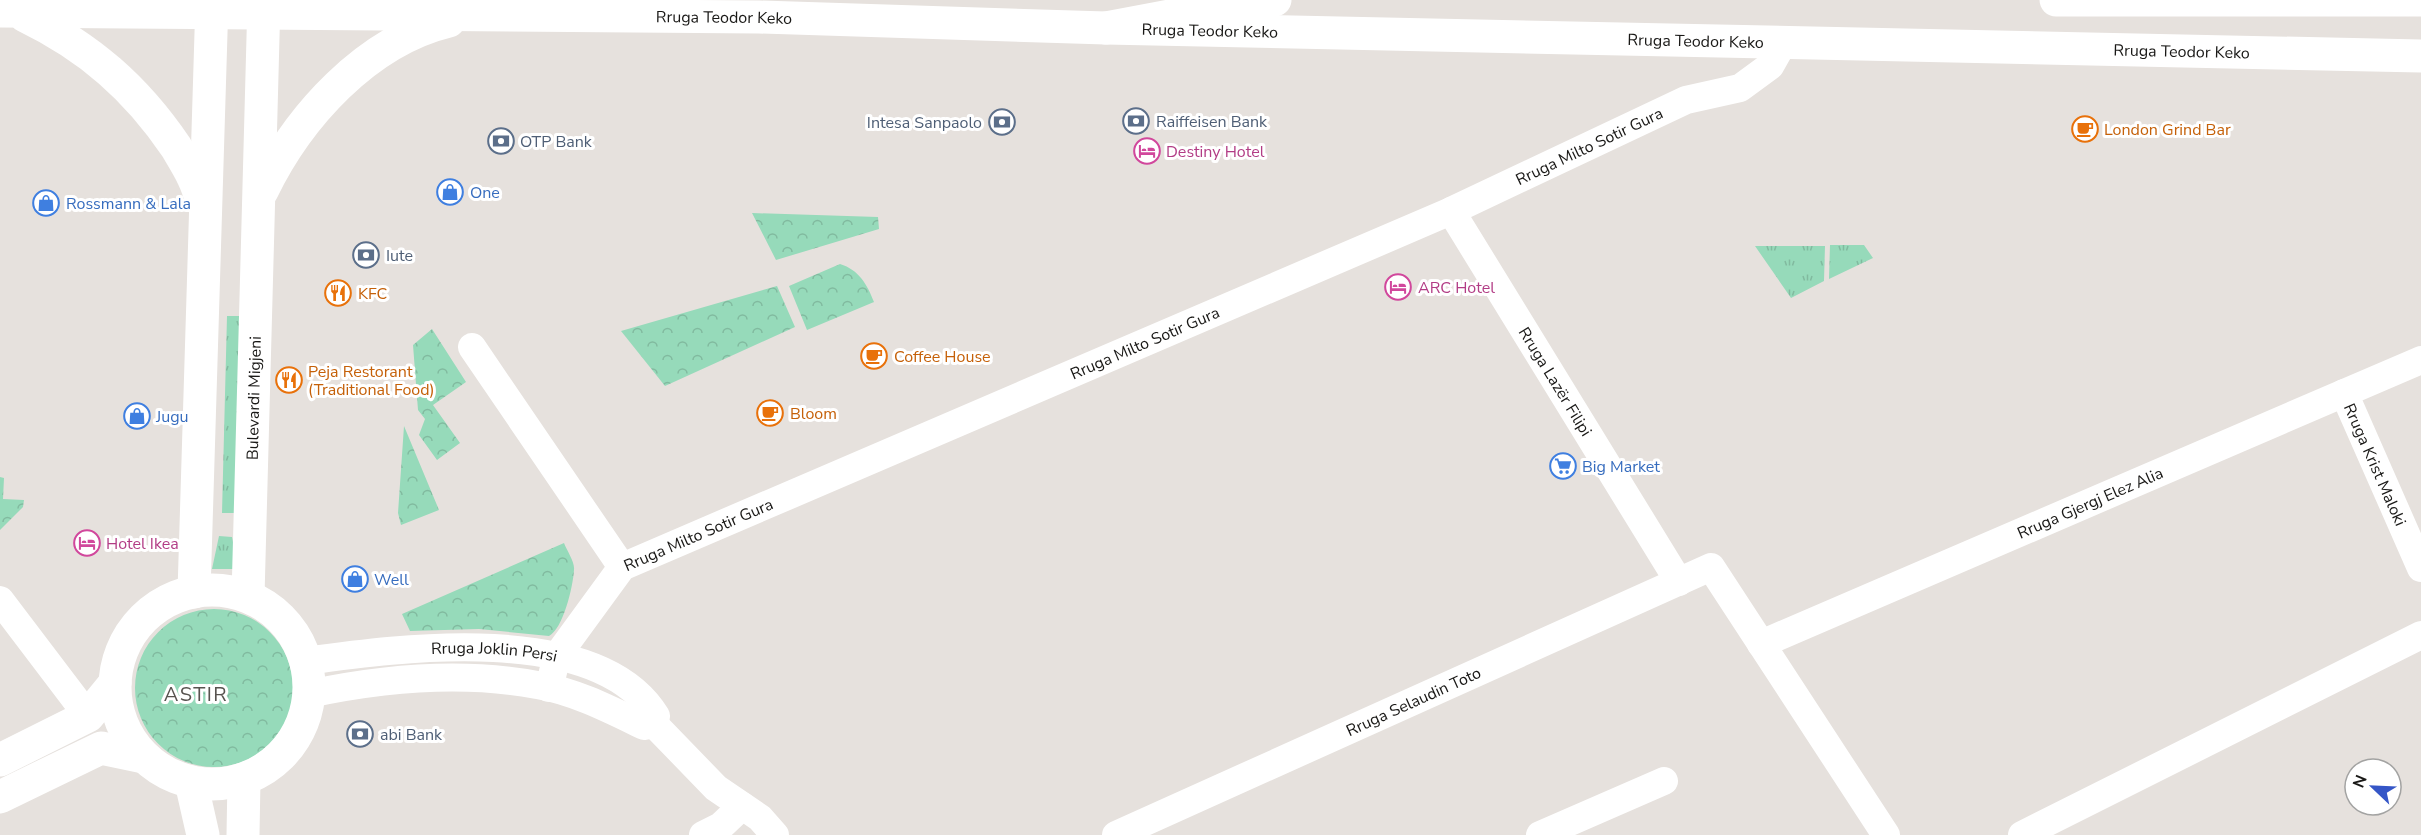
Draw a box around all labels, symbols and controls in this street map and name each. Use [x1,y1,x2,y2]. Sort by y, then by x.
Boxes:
street label: Rruga Teodor Keko [656,6,793,30]
street label: Rruga Teodor Keko [1141,19,1278,44]
street label: Rruga Teodor Keko [1627,29,1764,54]
street label: Rruga Teodor Keko [2113,39,2250,64]
street label: Rruga Milto Sotir Gura [1512,102,1667,191]
bank icon: Raiffeisen Bank [1121,106,1151,136]
bank icon: Intesa Sanpaolo [987,107,1017,137]
place label: Raiffeisen Bank [1156,111,1268,133]
place label: Intesa Sanpaolo [867,112,982,134]
cafe icon: London Grind Bar [2070,114,2100,144]
place label: London Grind Bar [2104,119,2231,141]
bank icon: OTP Bank [486,126,516,156]
place label: OTP Bank [520,131,593,153]
hotel icon: Destiny Hotel [1132,136,1162,166]
place label: Destiny Hotel [1166,141,1265,163]
shop icon: One [435,177,465,207]
place label: One [470,182,500,204]
shop icon: Rossmann & Lala [31,188,61,218]
place label: Rossmann & Lala [66,193,191,215]
bank icon: Iute [351,240,381,270]
place label: Iute [386,245,413,267]
hotel icon: ARC Hotel [1383,272,1413,302]
place label: ARC Hotel [1418,277,1495,299]
restaurant icon: KFC [323,278,353,308]
place label: KFC [358,283,388,305]
street label: Rruga Milto Sotir Gura [1067,302,1223,385]
street label: Rruga Lazër Filipi [1513,323,1597,441]
street label: Bulevardi Migjeni [242,336,267,460]
cafe icon: Coffee House [859,341,889,371]
place label: Coffee House [894,346,991,368]
place label: Peja Restorant (Traditional Food) [308,361,435,401]
restaurant icon: Peja Restorant (Traditional Food) [274,365,304,395]
cafe icon: Bloom [755,398,785,428]
street label: Rruga Krist Maloki [2338,400,2411,530]
shop icon: Jugu [122,401,152,431]
place label: Bloom [790,403,837,425]
place label: Jugu [155,406,189,428]
supermarket icon: Big Market [1548,451,1578,481]
place label: Big Market [1582,456,1660,478]
street label: Rruga Gjergj Elez Alia [2014,462,2167,545]
street label: Rruga Milto Sotir Gura [620,493,777,577]
hotel icon: Hotel Ikea [72,528,102,558]
place label: Hotel Ikea [106,533,179,555]
shop icon: Well [340,564,370,594]
place label: Well [374,569,409,591]
street label: Rruga Joklin Persi [431,637,559,668]
street label: Rruga Selaudin Toto [1343,662,1485,742]
district label: ASTIR [164,681,228,708]
bank icon: abi Bank [345,719,375,749]
place label: abi Bank [380,724,443,746]
north arrow [2343,757,2403,817]
text: N [2348,772,2373,791]

